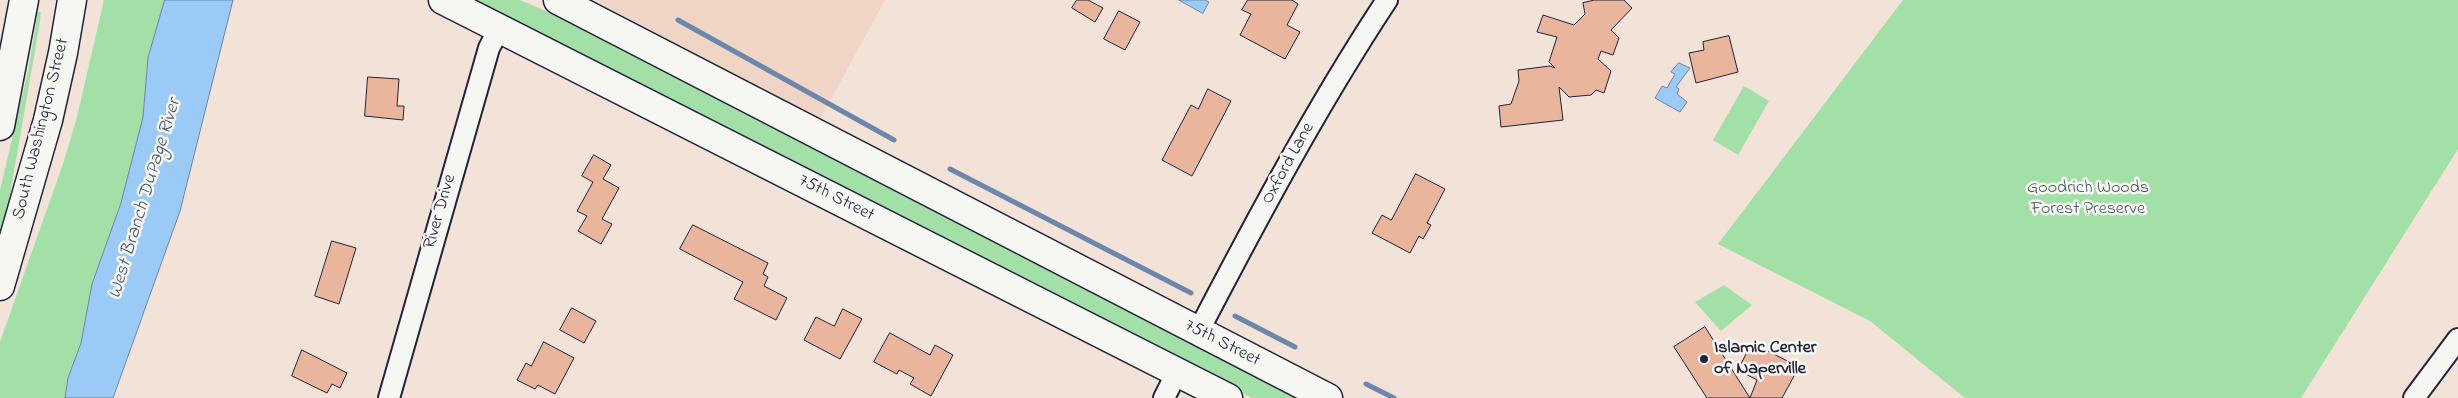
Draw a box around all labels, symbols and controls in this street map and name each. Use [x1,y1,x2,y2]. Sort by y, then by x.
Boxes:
street label: South Washington Street [9,36,75,222]
water label: West Branch DuPage River [105,96,187,302]
street label: Oxford Lane [1258,119,1320,209]
street label: 75th Street [794,171,878,227]
street label: River Drive [420,172,462,252]
park label: Goodrich Woods Forest Preserve [2027,178,2149,220]
street label: 75th Street [1180,316,1264,372]
place label: Islamic Center of Naperville [1714,338,1816,380]
marker: Islamic Center of Naperville [1698,353,1710,365]

